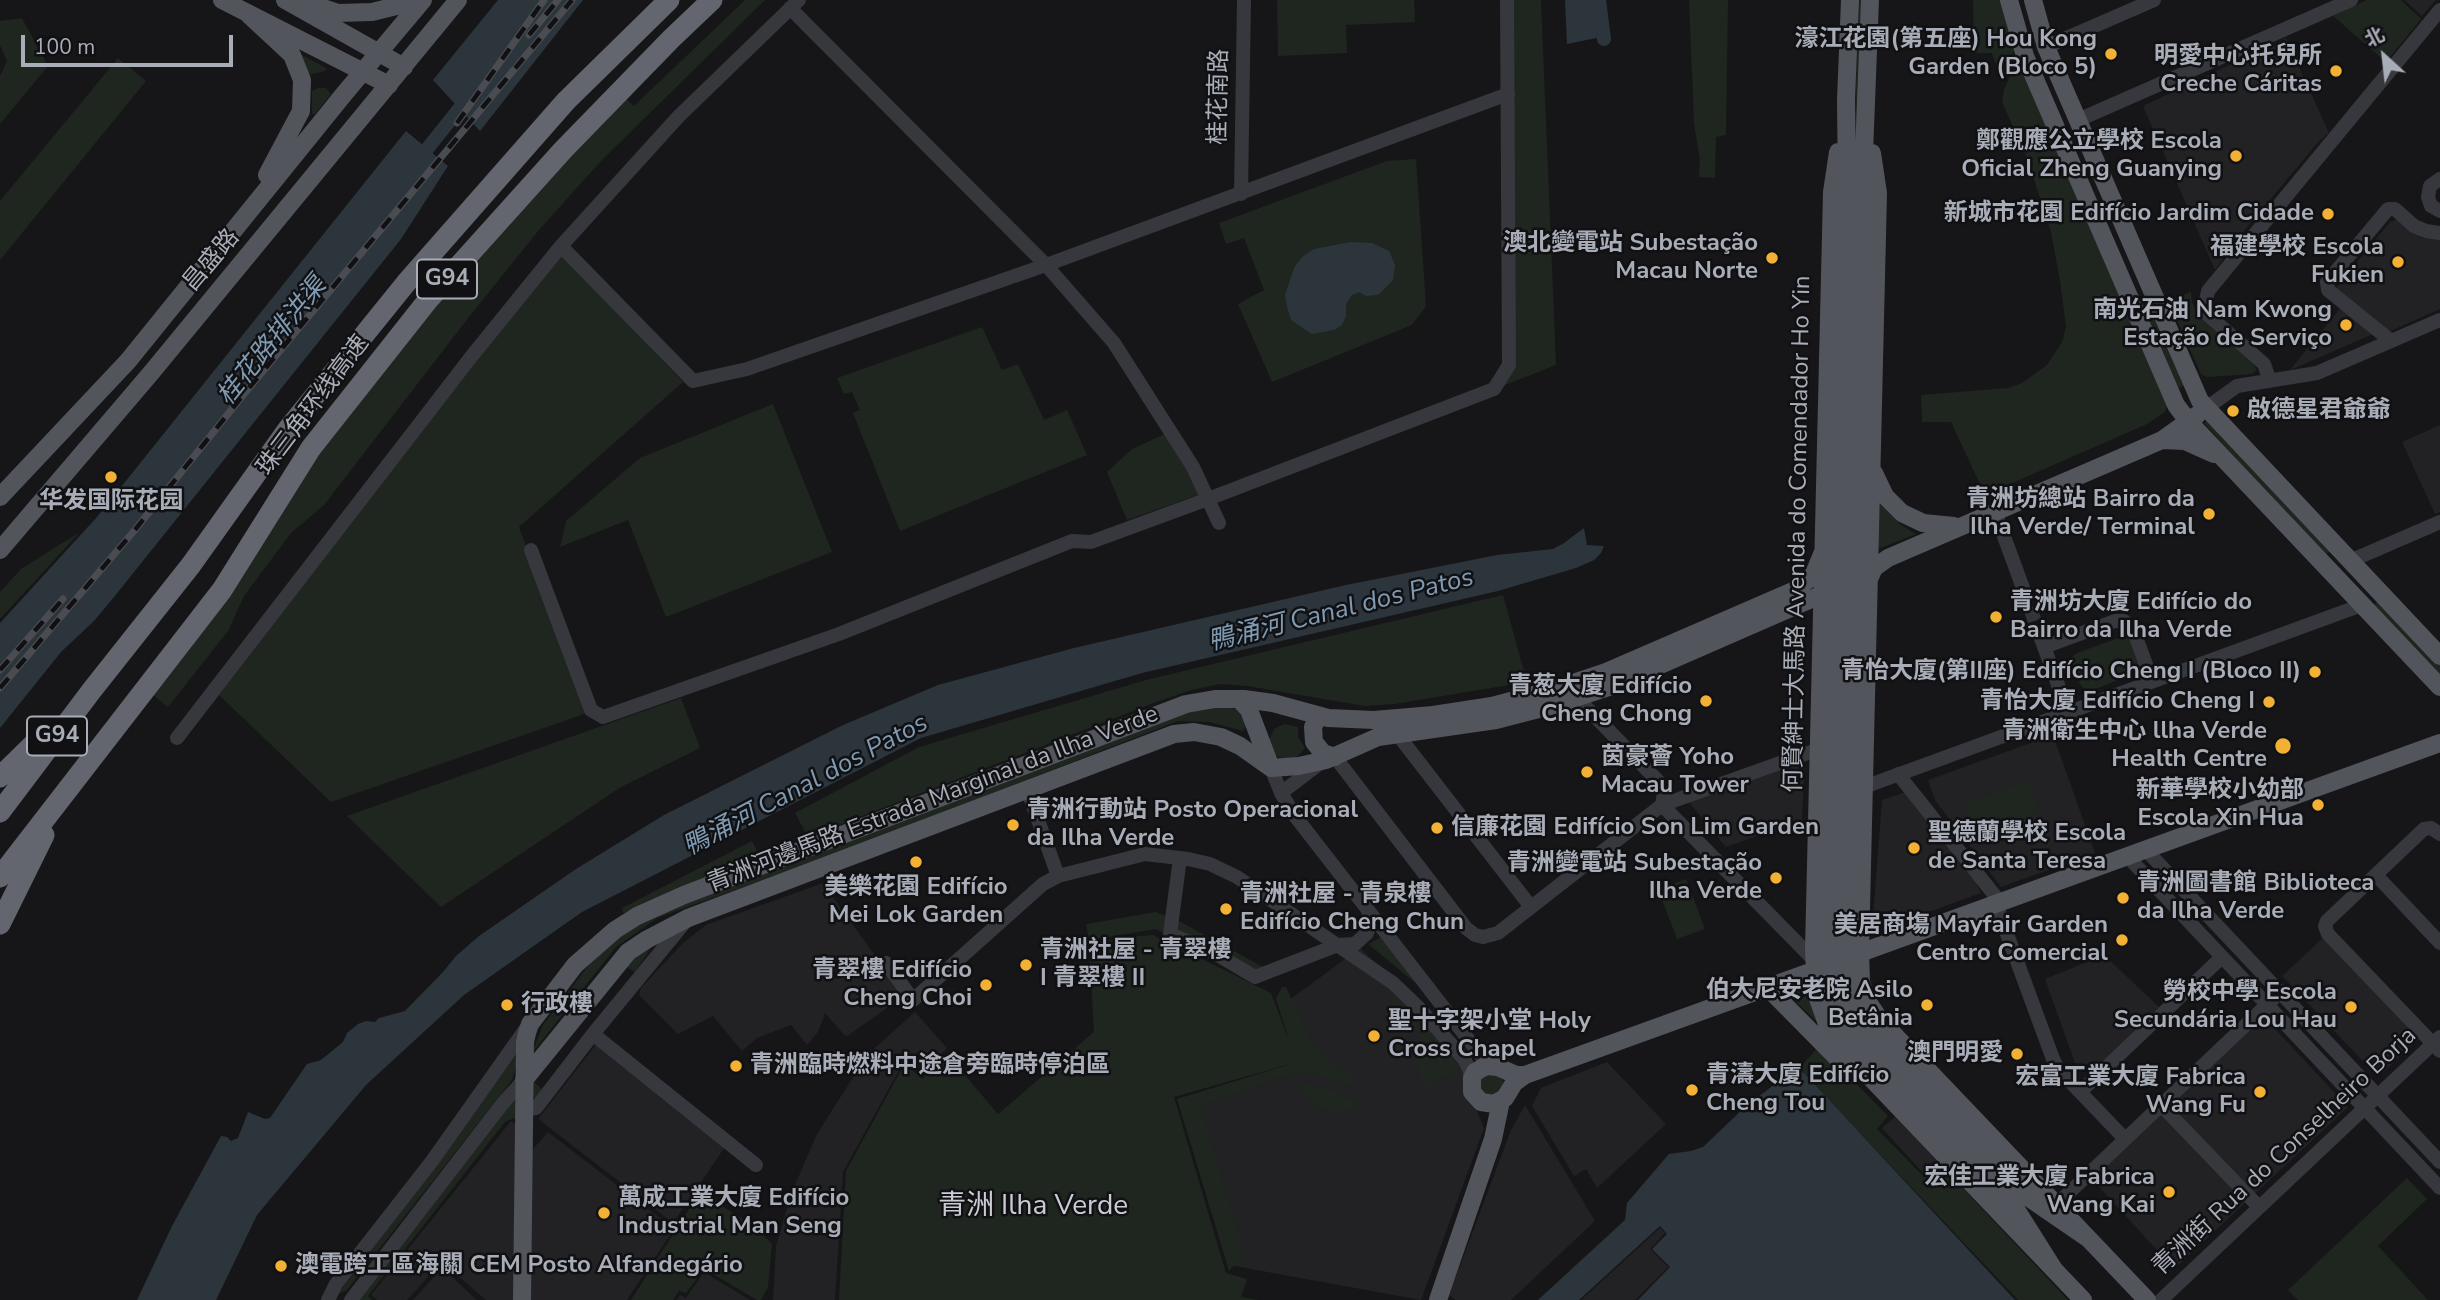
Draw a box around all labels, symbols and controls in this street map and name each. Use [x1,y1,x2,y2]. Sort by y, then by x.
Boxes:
scale bar [24,21,236,65]
north arrow [2349,21,2419,91]
text: 北 [2360,21,2389,53]
place label: 濠江花園(第五座) Hou Kong Garden (Bloco 5) [1795,26,2097,82]
text: 100 m [34,33,95,61]
place label: 明愛中心托兒所 Creche Cáritas [2154,43,2322,99]
marker: 濠江花園(第五座) Hou Kong Garden (Bloco 5) [2103,46,2119,62]
street label: 桂花南路 [1205,49,1235,145]
marker: 明愛中心托兒所 Creche Cáritas [2328,63,2344,79]
place label: 鄭觀應公立學校 Escola Oficial Zheng Guanying [1961,128,2222,184]
marker: 鄭觀應公立學校 Escola Oficial Zheng Guanying [2228,148,2244,164]
place label: 新城市花園 Edifício Jardim Cidade [1944,200,2314,228]
marker: 新城市花園 Edifício Jardim Cidade [2320,206,2336,222]
street label: 昌盛路 [178,224,246,298]
place label: 澳北變電站 Subestação Macau Norte [1503,230,1758,286]
place label: 福建學校 Escola Fukien [2210,234,2384,290]
marker: 澳北變電站 Subestação Macau Norte [1764,250,1780,266]
marker: 福建學校 Escola Fukien [2390,254,2406,270]
road number: G94 [417,260,477,298]
water label: 桂花路排洪渠 [212,272,334,412]
street label: 何賢紳士大馬路 Avenida do Comendador Ho Yin [1780,275,1818,793]
place label: 南光石油 Nam Kwong Estação de Serviço [2093,297,2332,353]
marker: 南光石油 Nam Kwong Estação de Serviço [2338,317,2354,333]
street label: 珠三角环线高速 [252,330,376,482]
place label: 啟德星君爺爺 [2247,397,2391,425]
marker: 啟德星君爺爺 [2225,403,2241,419]
marker: 华发国际花园 [103,469,119,485]
place label: 青洲坊總站 Bairro da Ilha Verde/ Terminal [1966,486,2195,542]
place label: 华发国际花园 [39,488,183,516]
marker: 青洲坊總站 Bairro da Ilha Verde/ Terminal [2201,506,2217,522]
water label: 鴨涌河 Canal dos Patos [1205,563,1477,659]
place label: 青洲坊大廈 Edifício do Bairro da Ilha Verde [2010,589,2252,645]
marker: 青洲坊大廈 Edifício do Bairro da Ilha Verde [1988,609,2004,625]
place label: 青怡大廈(第II座) Edifício Cheng I (Bloco II) [1841,658,2301,686]
marker: 青怡大廈(第II座) Edifício Cheng I (Bloco II) [2307,664,2323,680]
place label: 青葱大廈 Edifício Cheng Chong [1509,673,1692,729]
place label: 青怡大廈 Edifício Cheng I [1980,688,2255,716]
marker: 青葱大廈 Edifício Cheng Chong [1698,693,1714,709]
marker: 青怡大廈 Edifício Cheng I [2261,694,2277,710]
street label: 青洲河邊馬路 Estrada Marginal da Ilha Verde [704,700,1162,900]
water label: 鴨涌河 Canal dos Patos [678,708,934,864]
road number: G94 [27,716,87,756]
place label: 青洲衛生中心 llha Verde Health Centre [2002,718,2267,774]
marker: 青洲衛生中心 llha Verde Health Centre [2273,736,2293,756]
place label: 茵豪薈 Yoho Macau Tower [1601,744,1749,800]
marker: 茵豪薈 Yoho Macau Tower [1579,764,1595,780]
place label: 新華學校小幼部 Escola Xin Hua [2136,777,2304,833]
place label: 青洲行動站 Posto Operacional da Ilha Verde [1027,797,1358,853]
marker: 新華學校小幼部 Escola Xin Hua [2310,797,2326,813]
place label: 信廉花園 Edifício Son Lim Garden [1451,814,1819,842]
marker: 青洲行動站 Posto Operacional da Ilha Verde [1005,817,1021,833]
marker: 信廉花園 Edifício Son Lim Garden [1429,820,1445,836]
place label: 聖德蘭學校 Escola de Santa Teresa [1928,820,2126,876]
marker: 聖德蘭學校 Escola de Santa Teresa [1906,840,1922,856]
place label: 青洲變電站 Subestação Ilha Verde [1507,850,1762,906]
marker: 美樂花園 Edifício Mei Lok Garden [908,854,924,870]
marker: 青洲變電站 Subestação Ilha Verde [1768,870,1784,886]
place label: 青洲圖書館 Biblioteca da Ilha Verde [2137,870,2374,926]
place label: 美樂花園 Edifício Mei Lok Garden [824,874,1008,930]
place label: 青洲社屋 - 青泉樓 Edifício Cheng Chun [1240,881,1464,937]
marker: 青洲圖書館 Biblioteca da Ilha Verde [2115,890,2131,906]
marker: 青洲社屋 - 青泉樓 Edifício Cheng Chun [1218,901,1234,917]
place label: 美居商塲 Mayfair Garden Centro Comercial [1834,912,2108,968]
marker: 美居商塲 Mayfair Garden Centro Comercial [2114,932,2130,948]
place label: 青洲社屋 - 青翠樓 I 青翠樓 II [1040,937,1231,993]
place label: 青翠樓 Edifício Cheng Choi [813,957,972,1013]
marker: 青洲社屋 - 青翠樓 I 青翠樓 II [1018,957,1034,973]
marker: 青翠樓 Edifício Cheng Choi [978,977,994,993]
place label: 伯大尼安老院 Asilo Betânia [1706,977,1913,1033]
place label: 勞校中學 Escola Secundária Lou Hau [2114,979,2337,1035]
place label: 行政樓 [521,991,593,1019]
marker: 行政樓 [499,997,515,1013]
marker: 伯大尼安老院 Asilo Betânia [1919,997,1935,1013]
marker: 勞校中學 Escola Secundária Lou Hau [2343,999,2359,1015]
place label: 聖十字架小堂 Holy Cross Chapel [1388,1008,1591,1064]
street label: 青洲街 Rua do Conselheiro Borja [2147,1022,2423,1282]
marker: 聖十字架小堂 Holy Cross Chapel [1366,1028,1382,1044]
place label: 澳門明愛 [1907,1040,2003,1068]
marker: 澳門明愛 [2009,1046,2025,1062]
place label: 青洲臨時燃料中途倉旁臨時停泊區 [750,1052,1110,1080]
marker: 青洲臨時燃料中途倉旁臨時停泊區 [728,1058,744,1074]
place label: 青濤大廈 Edifício Cheng Tou [1706,1062,1889,1118]
place label: 宏富工業大廈 Fabrica Wang Fu [2015,1064,2246,1120]
marker: 青濤大廈 Edifício Cheng Tou [1684,1082,1700,1098]
marker: 宏富工業大廈 Fabrica Wang Fu [2252,1084,2268,1100]
place label: 宏佳工業大廈 Fabrica Wang Kai [1924,1164,2155,1220]
marker: 宏佳工業大廈 Fabrica Wang Kai [2161,1184,2177,1200]
place label: 萬成工業大廈 Edifício Industrial Man Seng [618,1185,849,1241]
district label: 青洲 Ilha Verde [938,1190,1128,1224]
marker: 萬成工業大廈 Edifício Industrial Man Seng [596,1205,612,1221]
place label: 澳電跨工區海關 CEM Posto Alfandegário [295,1252,743,1280]
marker: 澳電跨工區海關 CEM Posto Alfandegário [273,1258,289,1274]

